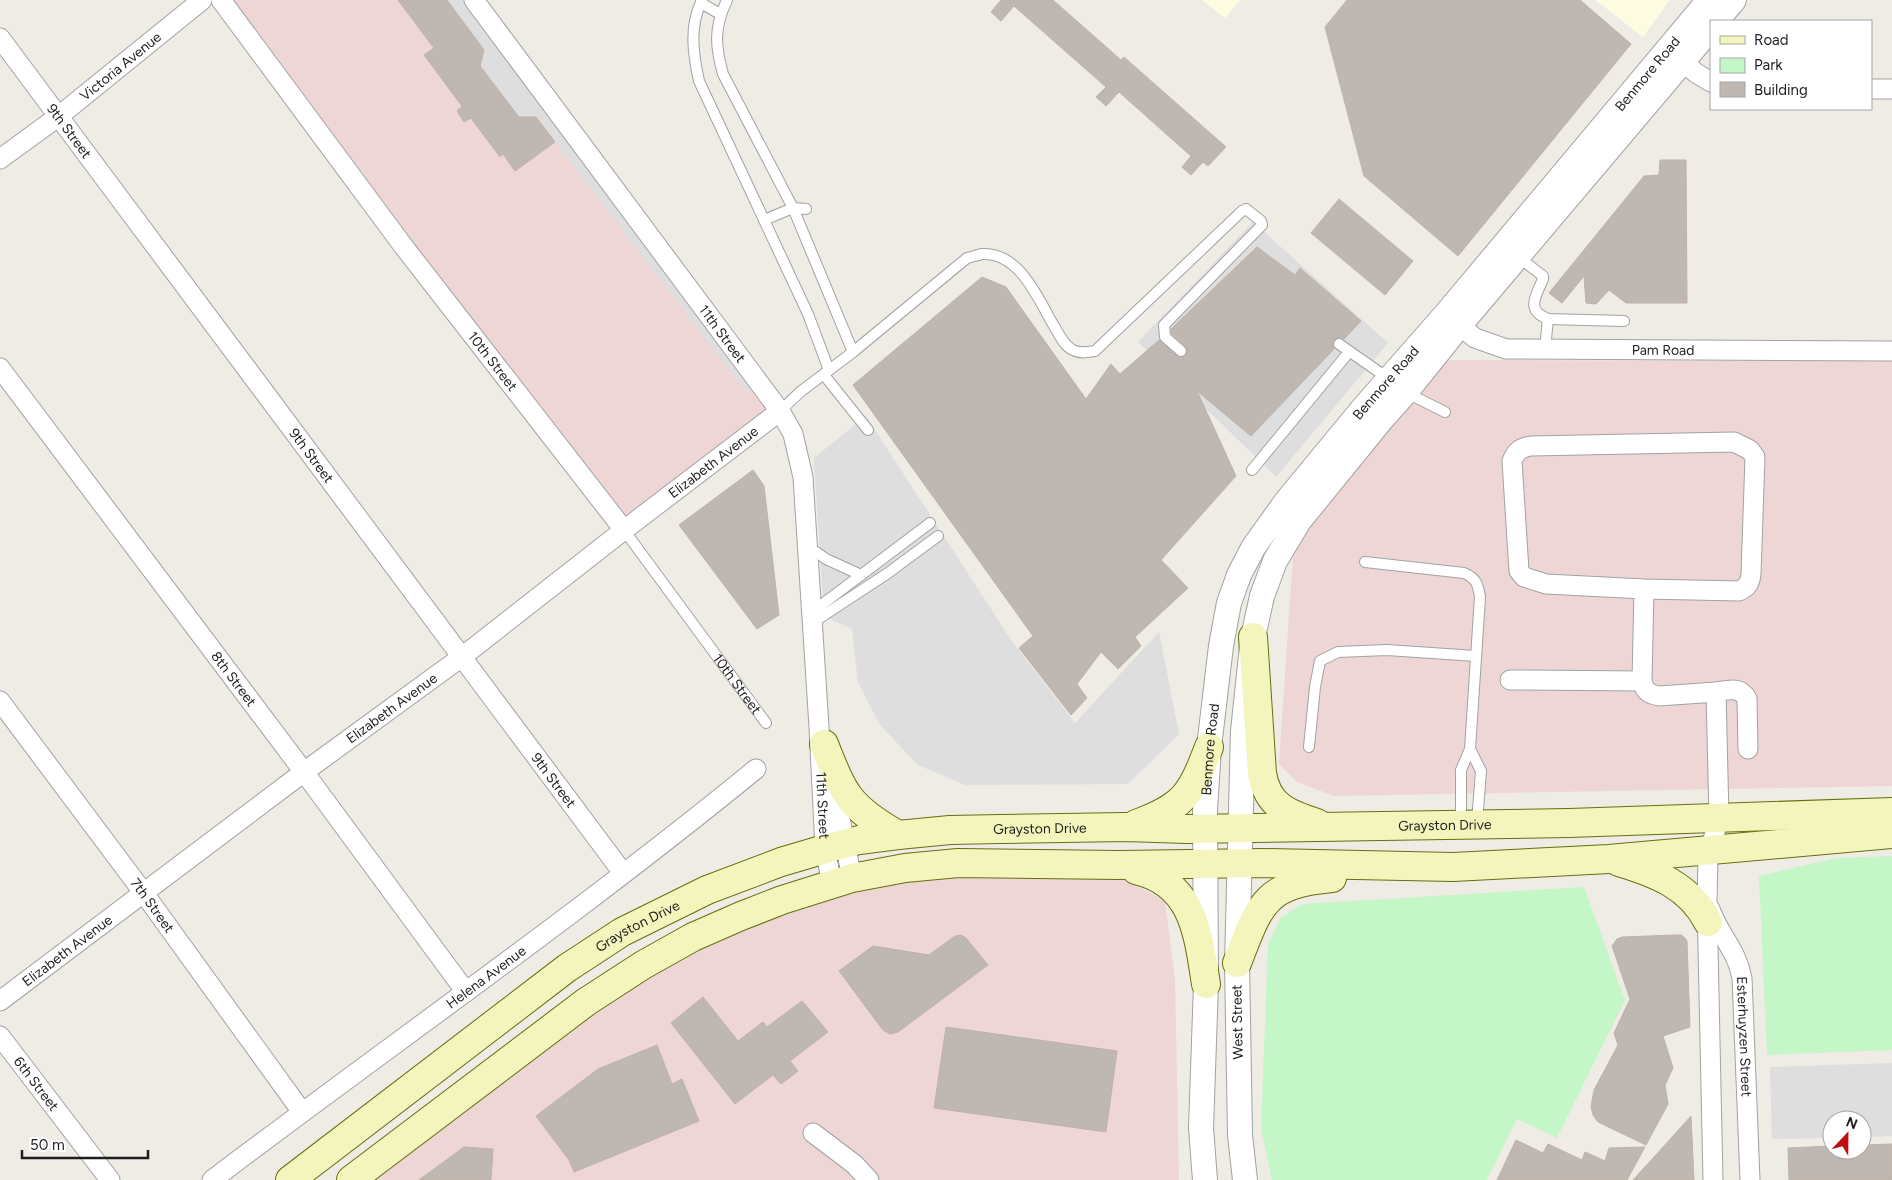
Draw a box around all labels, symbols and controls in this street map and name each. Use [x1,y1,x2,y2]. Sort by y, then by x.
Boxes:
legend [1710,20,1872,110]
street label: Victoria Avenue [77,28,165,105]
text: Road [1754,31,1789,49]
street label: Benmore Road [1612,33,1684,115]
text: Park [1754,56,1783,74]
text: Building [1754,81,1808,99]
street label: 9th Street [43,101,95,162]
street label: 11th Street [695,302,749,366]
street label: 10th Street [464,328,521,395]
street label: Pam Road [1632,342,1695,359]
street label: Benmore Road [1349,343,1423,423]
street label: Elizabeth Avenue [665,423,762,502]
street label: 9th Street [285,425,337,487]
street label: 8th Street [207,648,260,710]
street label: 10th Street [709,651,765,718]
street label: Elizabeth Avenue [343,669,441,747]
street label: Benmore Road [1198,703,1223,796]
street label: 9th Street [527,750,579,811]
street label: 11th Street [812,771,833,840]
street label: Grayston Drive [1398,816,1492,835]
street label: Grayston Drive [993,820,1087,838]
street label: 7th Street [127,875,178,936]
street label: Grayston Drive [592,897,683,956]
street label: Elizabeth Avenue [19,911,116,990]
street label: Helena Avenue [443,942,530,1012]
street label: Esterhuyzen Street [1733,976,1755,1097]
street label: West Street [1228,984,1247,1060]
street label: 6th Street [10,1053,62,1114]
north arrow [1822,1110,1872,1160]
text: N [1843,1114,1860,1133]
scale bar [22,1128,149,1160]
text: 50 m [30,1136,65,1154]

